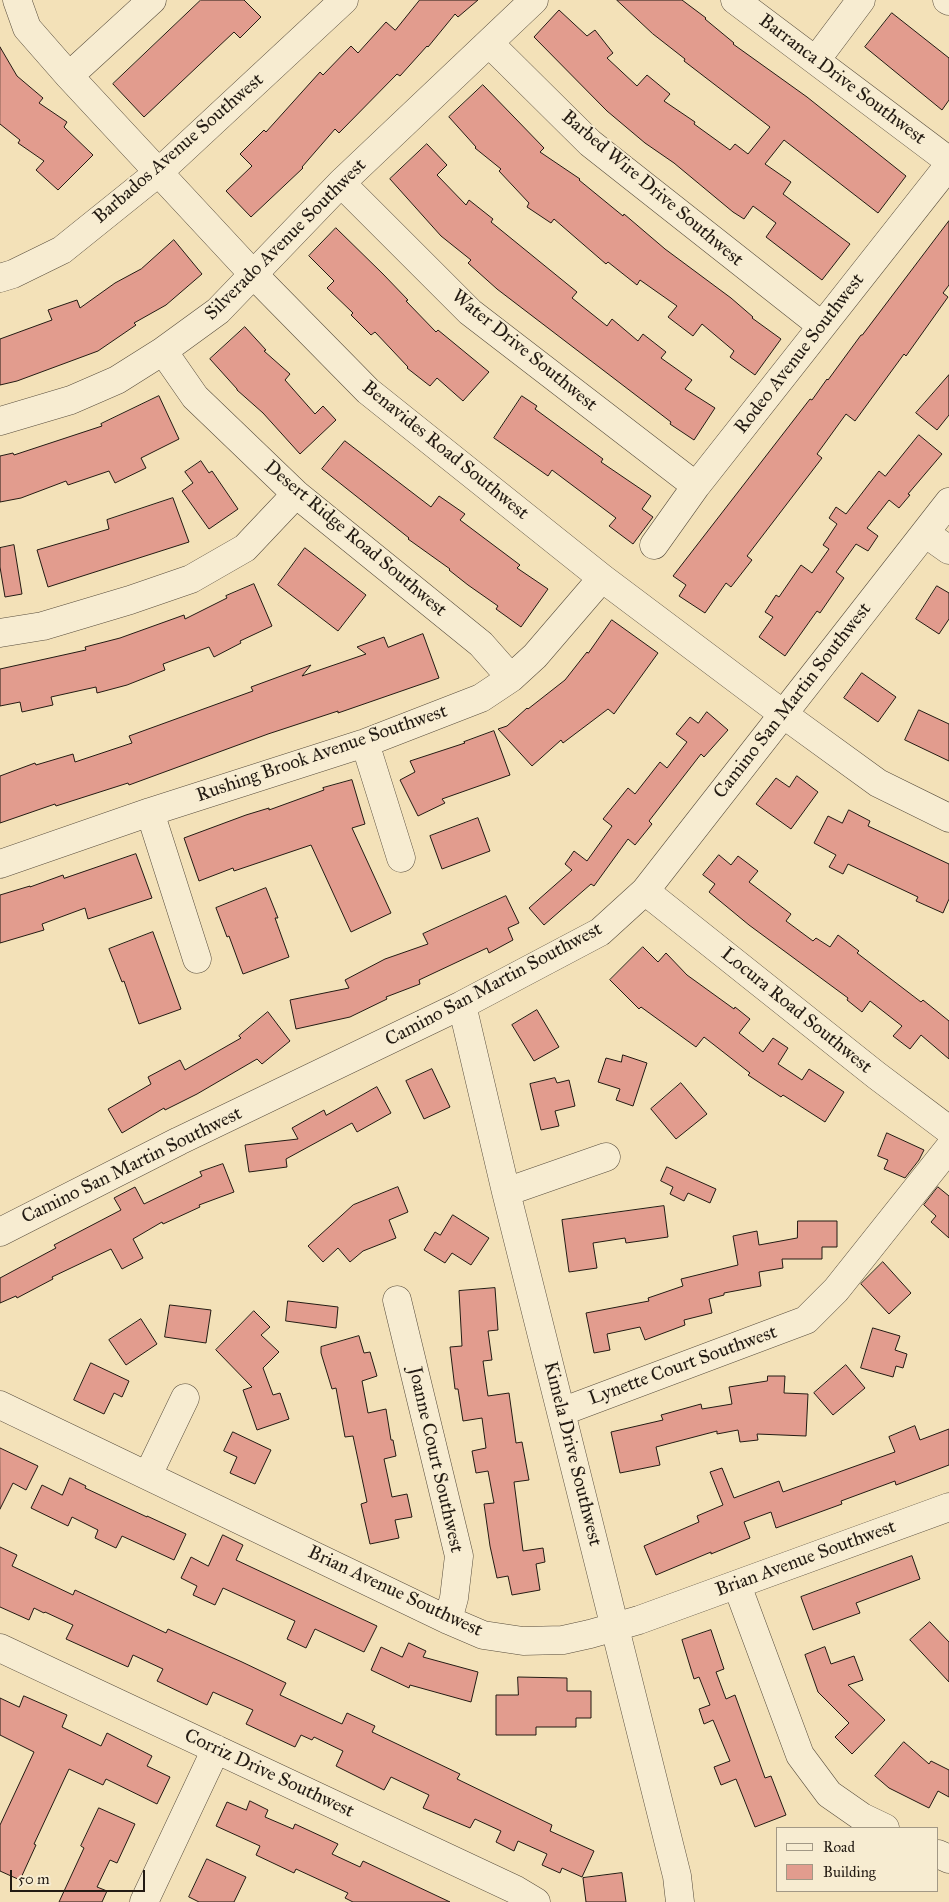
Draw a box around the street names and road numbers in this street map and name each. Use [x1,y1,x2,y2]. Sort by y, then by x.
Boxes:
street label: Barranca Drive Southwest [754,10,930,150]
street label: Barbados Avenue Southwest [89,69,269,229]
street label: Barbed Wire Drive Southwest [556,106,748,272]
street label: Silverado Avenue Southwest [200,154,372,326]
street label: Rodeo Avenue Southwest [730,269,870,439]
street label: Water Drive Southwest [447,285,601,417]
street label: Benavides Road Southwest [357,377,533,525]
street label: Desert Ridge Road Southwest [259,456,451,622]
street label: Camino San Martin Southwest [709,598,877,804]
street label: Rushing Brook Avenue Southwest [194,700,450,808]
street label: Camino San Martin Southwest [382,918,606,1052]
street label: Locura Road Southwest [716,943,876,1079]
street label: Camino San Martin Southwest [18,1103,246,1229]
street label: Lynette Court Southwest [586,1321,780,1411]
street label: Kimela Drive Southwest [538,1359,606,1549]
street label: Joanne Court Southwest [403,1365,467,1555]
street label: Brian Avenue Southwest [713,1516,899,1602]
street label: Brian Avenue Southwest [304,1542,486,1642]
street label: Corriz Drive Southwest [180,1725,358,1823]

